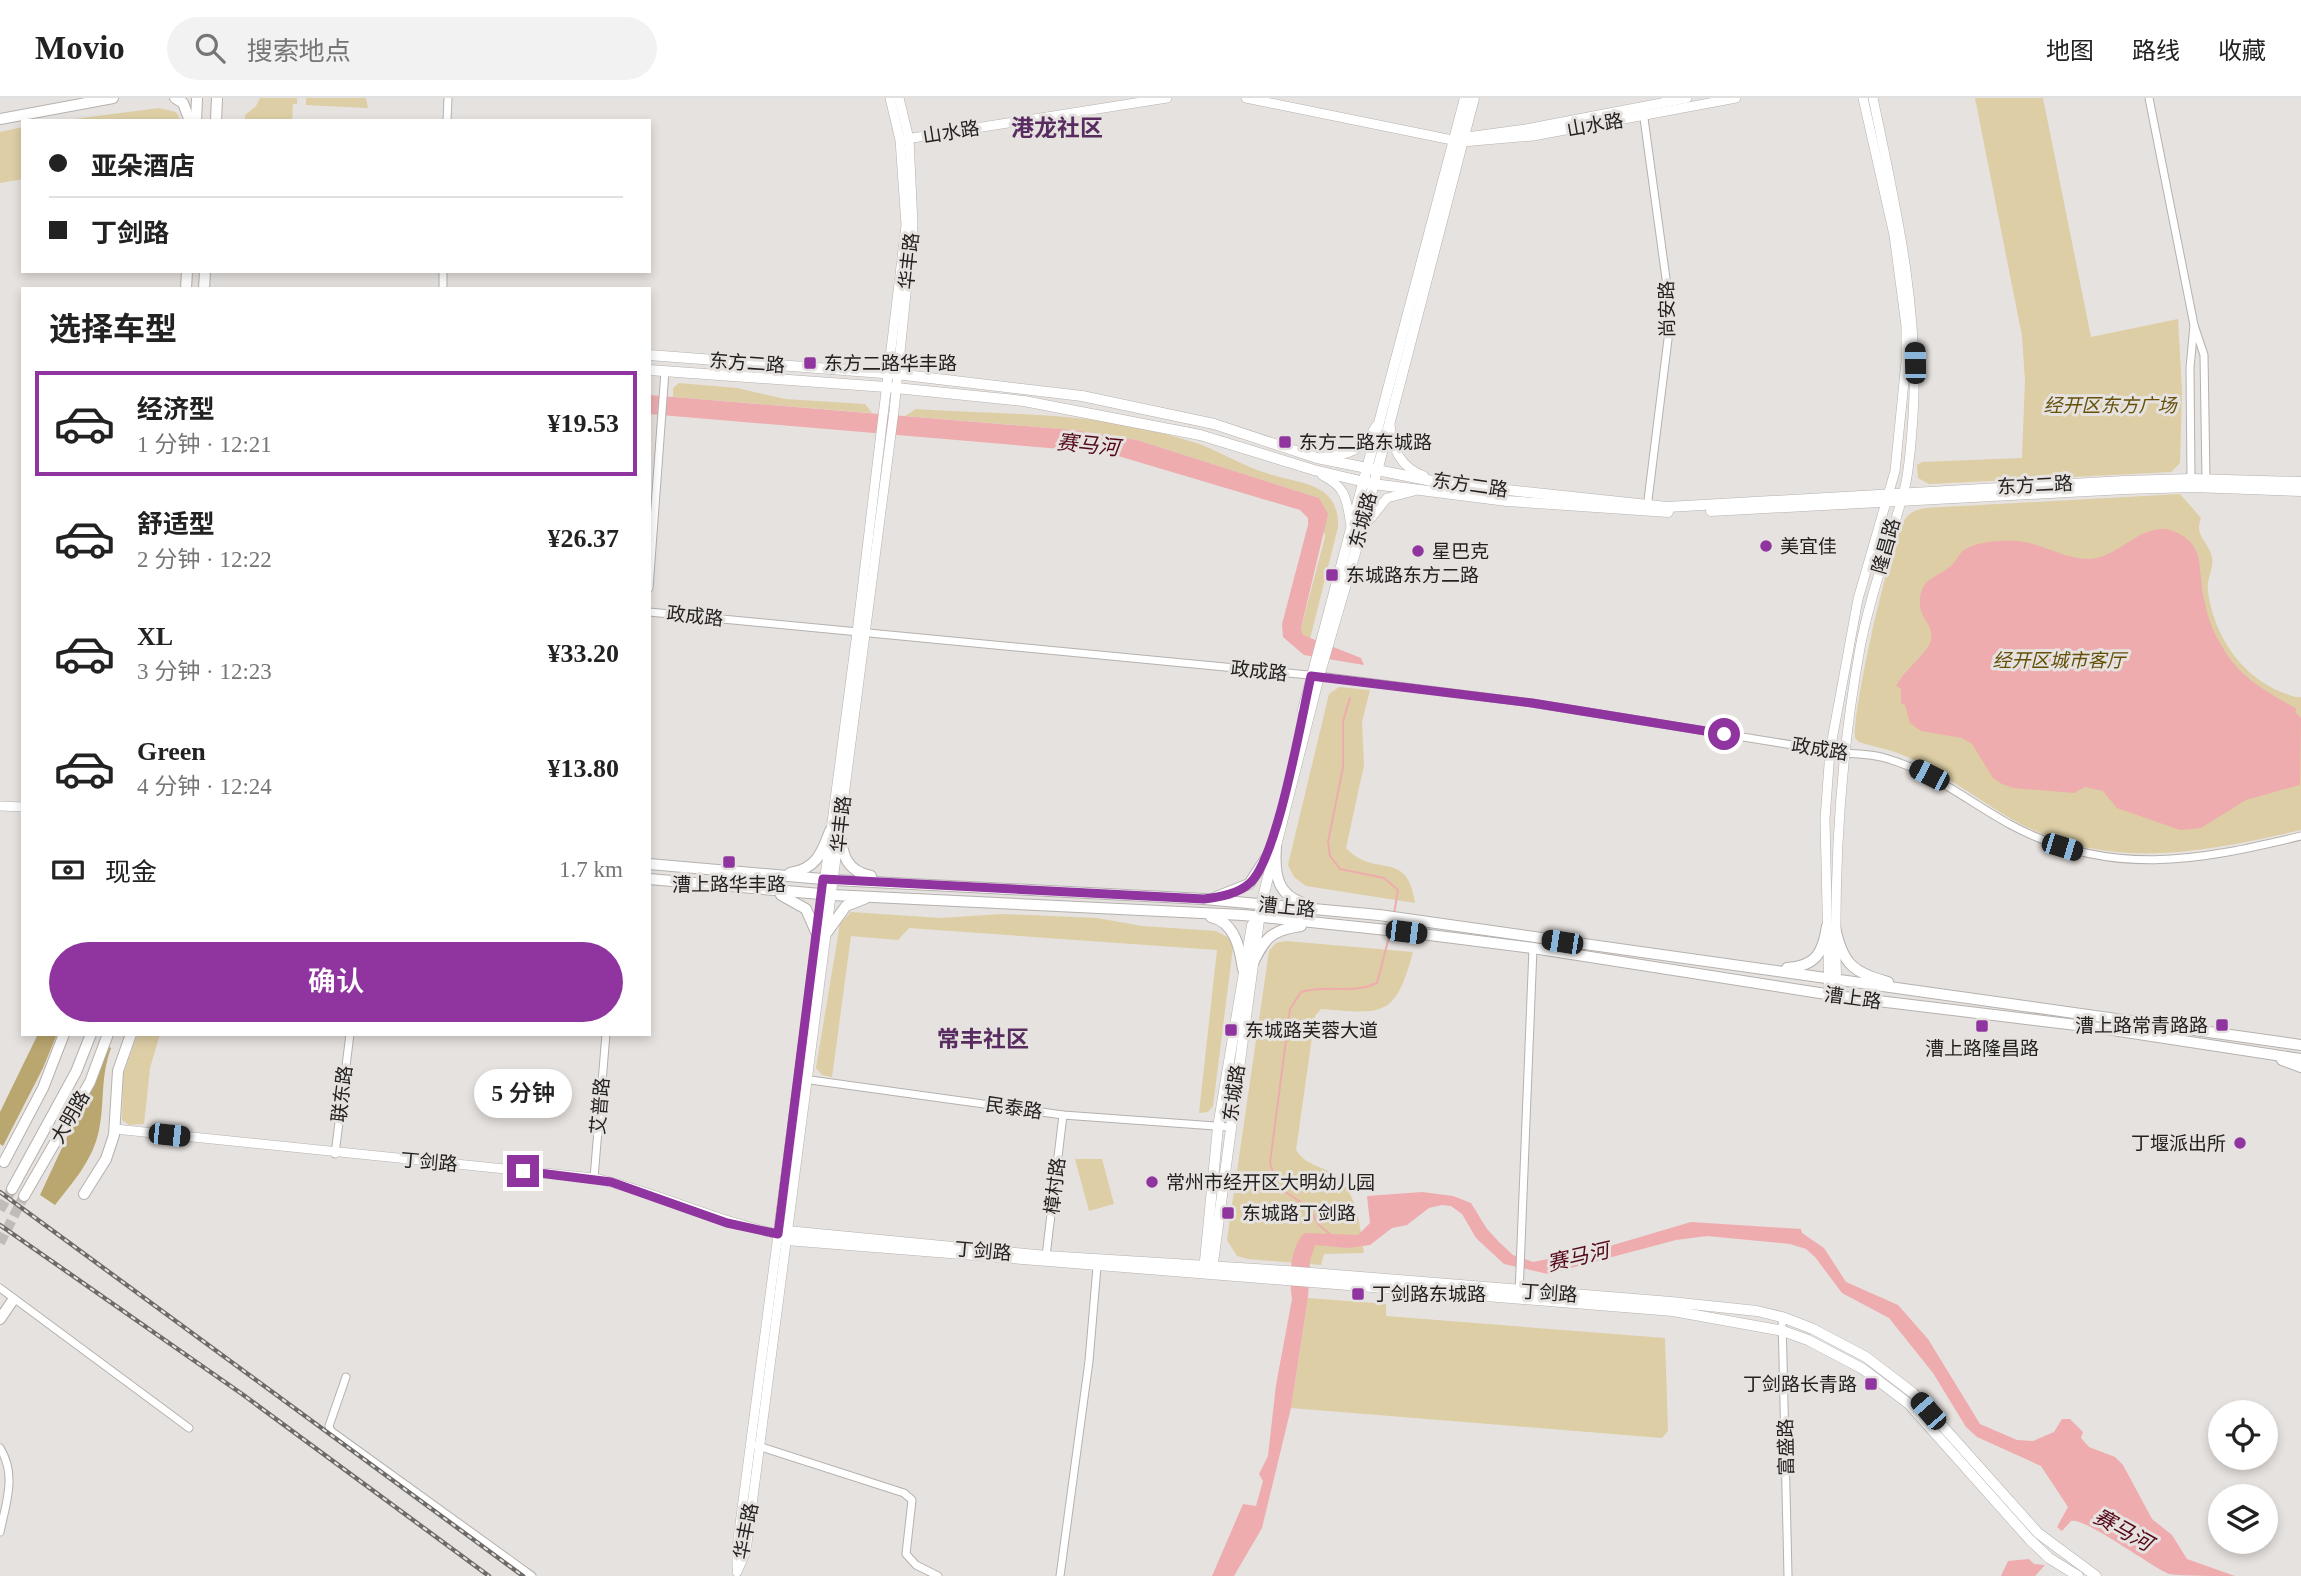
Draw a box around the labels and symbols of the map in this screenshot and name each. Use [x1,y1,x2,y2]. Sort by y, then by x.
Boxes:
street label: 山水路 [1565,110,1625,140]
district label: 港龙社区 [1011,116,1103,141]
street label: 山水路 [921,117,981,147]
street label: 华丰路 [896,232,922,290]
street label: 尚安路 [1656,280,1678,338]
car [1905,342,1926,384]
street label: 东方二路 [708,350,786,376]
place label: 东方二路华丰路 [824,353,957,374]
marker: 东方二路华丰路 [802,355,818,371]
park label: 经开区东方广场 [2043,395,2178,416]
water label: 赛马河 [1055,430,1125,461]
place label: 东方二路东城路 [1299,432,1432,453]
marker: 东方二路东城路 [1277,434,1293,450]
street label: 东方二路 [1431,469,1509,501]
street label: 东方二路 [1996,473,2074,497]
street label: 东城路 [1345,490,1381,550]
street label: 隆昌路 [1868,516,1904,576]
place label: 美宜佳 [1780,536,1837,557]
marker: 美宜佳 [1758,538,1774,554]
place label: 星巴克 [1432,541,1489,562]
marker: 星巴克 [1410,543,1426,559]
place label: 东城路东方二路 [1346,565,1479,586]
marker: 东城路东方二路 [1324,567,1340,583]
street label: 政成路 [666,603,724,629]
park label: 经开区城市客厅 [1992,650,2128,671]
street label: 政成路 [1230,658,1288,684]
route start [1708,718,1740,750]
street label: 政成路 [1790,734,1850,764]
car [1906,756,1953,794]
street label: 华丰路 [828,795,854,853]
car [2039,831,2086,863]
marker: 漕上路华丰路 [721,854,737,870]
place label: 漕上路华丰路 [672,874,786,895]
street label: 漕上路 [1258,894,1316,920]
car [1384,919,1429,945]
car [1540,928,1585,956]
street label: 漕上路 [1823,984,1883,1012]
place label: 漕上路常青路路 [2075,1015,2208,1036]
marker: 漕上路常青路路 [2214,1017,2230,1033]
marker: 漕上路隆昌路 [1974,1018,1990,1034]
place label: 东城路芙蓉大道 [1245,1020,1378,1041]
marker: 东城路芙蓉大道 [1223,1022,1239,1038]
district label: 常丰社区 [937,1027,1029,1052]
place label: 漕上路隆昌路 [1925,1038,2039,1059]
street label: 东城路 [1220,1063,1248,1123]
street label: 联东路 [328,1064,356,1124]
callout: 5 分钟 [474,1070,572,1118]
street label: 艾普路 [587,1077,613,1135]
street label: 大明路 [47,1087,93,1147]
street label: 民泰路 [984,1094,1044,1122]
car [148,1122,191,1148]
place label: 丁堰派出所 [2131,1133,2226,1154]
marker: 丁堰派出所 [2232,1135,2248,1151]
street label: 丁剑路 [400,1149,458,1175]
route end [507,1155,539,1187]
street label: 樟村路 [1041,1156,1069,1216]
place label: 常州市经开区大明幼儿园 [1166,1172,1375,1193]
marker: 常州市经开区大明幼儿园 [1144,1174,1160,1190]
place label: 东城路丁剑路 [1242,1203,1356,1224]
marker: 东城路丁剑路 [1220,1205,1236,1221]
water label: 赛马河 [1545,1237,1615,1276]
street label: 丁剑路 [954,1238,1012,1264]
street label: 丁剑路 [1520,1281,1578,1305]
place label: 丁剑路东城路 [1372,1284,1486,1305]
marker: 丁剑路东城路 [1350,1286,1366,1302]
place label: 丁剑路长青路 [1743,1374,1857,1395]
marker: 丁剑路长青路 [1863,1376,1879,1392]
car [1907,1388,1950,1434]
street label: 富盛路 [1775,1418,1797,1476]
street label: 华丰路 [730,1501,762,1561]
water label: 赛马河 [2090,1504,2160,1558]

